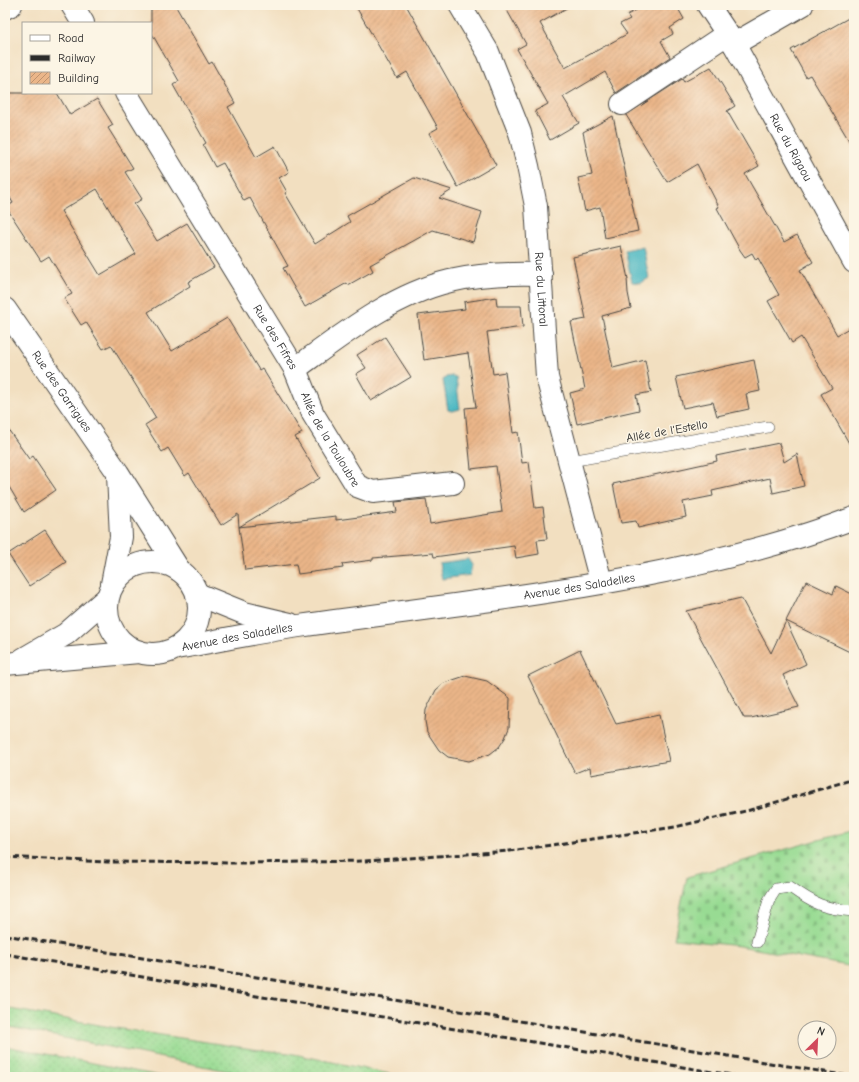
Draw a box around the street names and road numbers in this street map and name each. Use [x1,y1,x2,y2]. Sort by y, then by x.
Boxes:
street label: Rue du Rigaou [767,111,815,184]
street label: Rue du Littoral [532,251,551,327]
street label: Rue des Fifres [250,302,300,372]
street label: Rue des Garrigues [29,348,95,435]
street label: Allée de la Touloubre [298,390,363,490]
street label: Allée de l'Estello [625,417,709,445]
street label: Avenue des Saladelles [523,570,636,602]
street label: Avenue des Saladelles [180,620,293,654]

